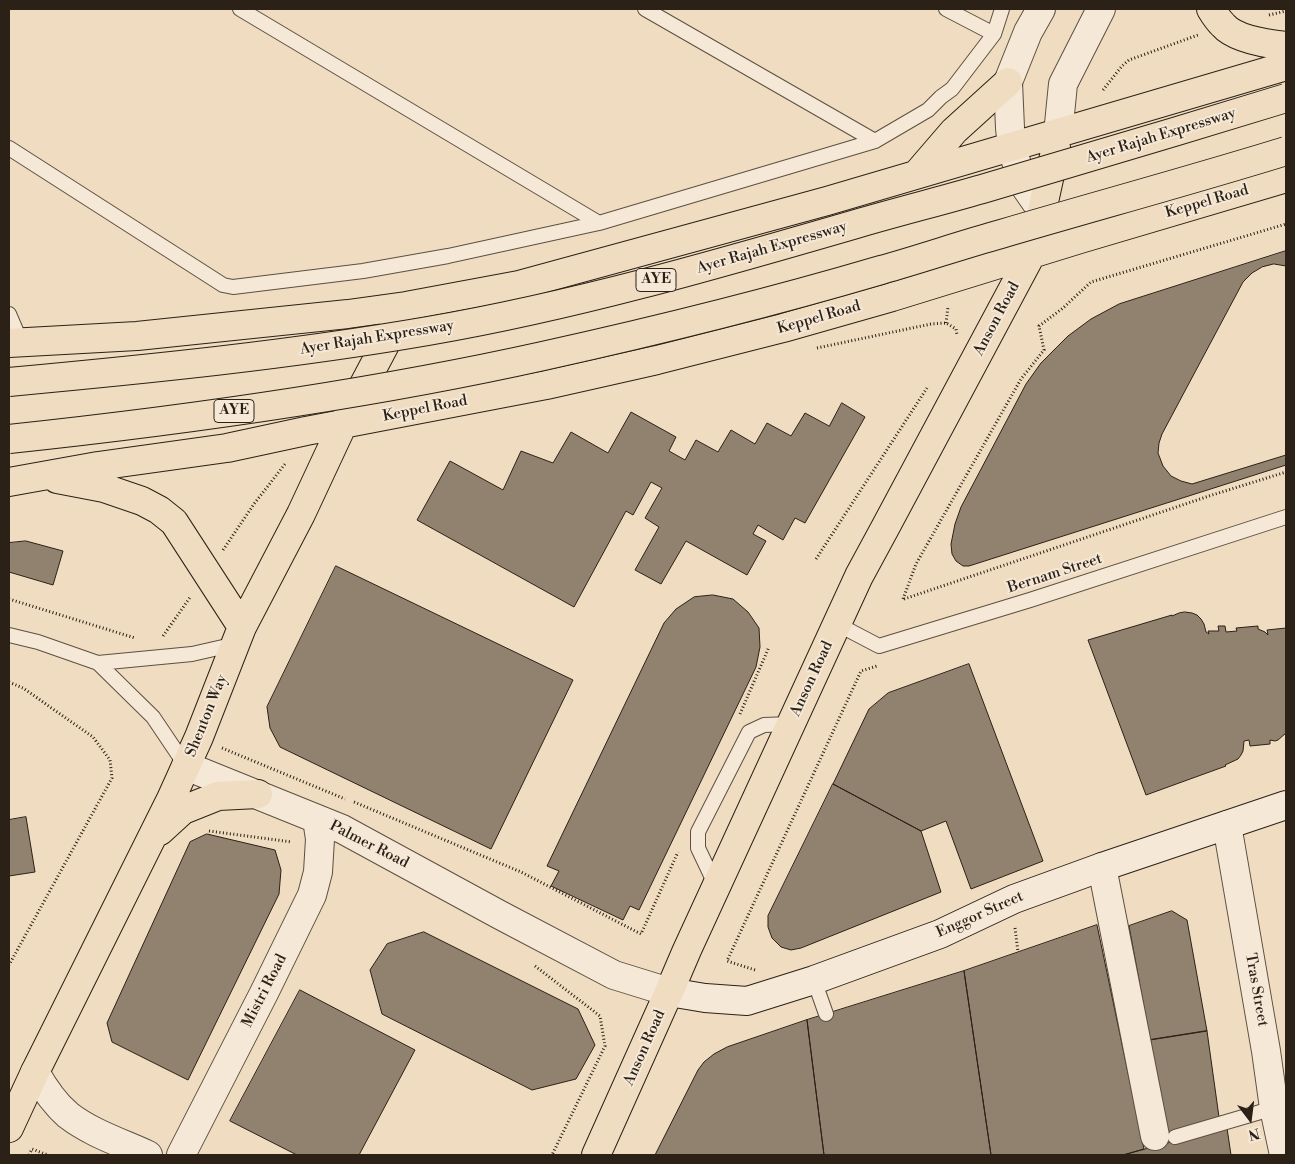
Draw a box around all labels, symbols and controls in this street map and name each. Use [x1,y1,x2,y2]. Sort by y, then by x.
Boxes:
street label: Ayer Rajah Expressway [1084,105,1238,167]
street label: Keppel Road [1163,182,1251,222]
street label: Ayer Rajah Expressway [695,218,849,278]
road number: AYE [636,268,676,292]
street label: Anson Road [970,279,1024,359]
street label: Keppel Road [775,298,863,338]
street label: Ayer Rajah Expressway [299,317,455,359]
street label: Keppel Road [381,392,469,426]
road number: AYE [214,400,254,422]
street label: Bernam Street [1005,550,1105,598]
street label: Anson Road [787,638,837,720]
street label: Shenton Way [182,672,232,760]
street label: Palmer Road [326,817,412,873]
street label: Enggor Street [934,888,1026,942]
street label: Mistri Road [239,951,291,1031]
street label: Tras Street [1241,952,1271,1028]
street label: Anson Road [620,1007,670,1089]
north arrow [1225,1094,1275,1144]
text: N [1246,1123,1262,1144]

